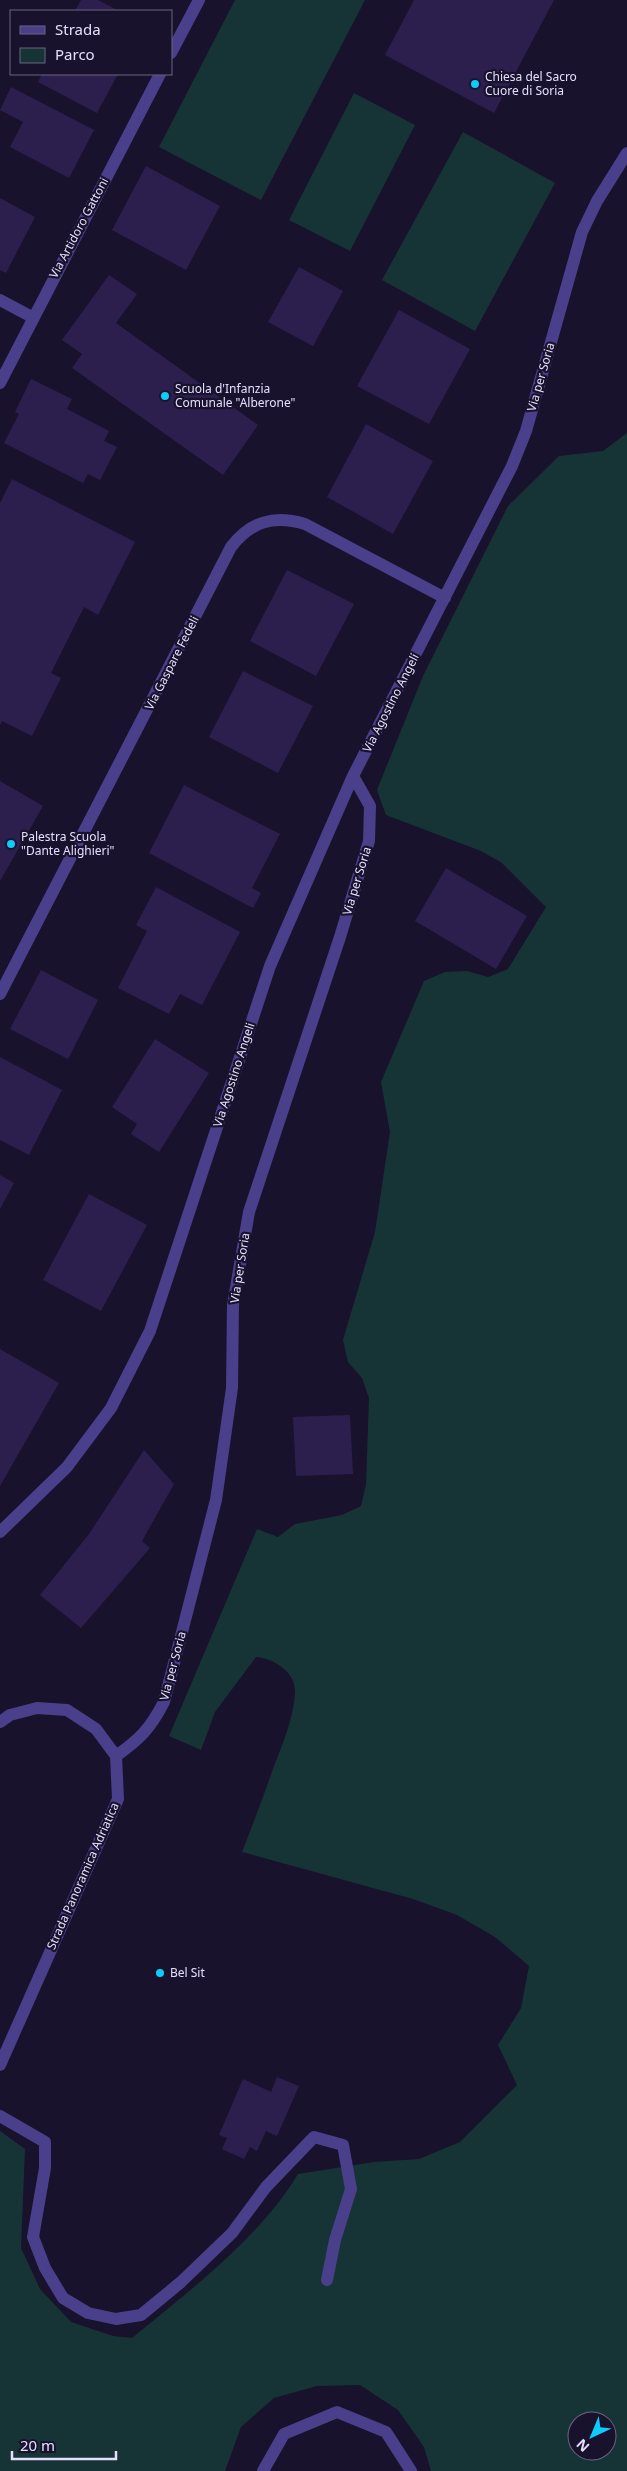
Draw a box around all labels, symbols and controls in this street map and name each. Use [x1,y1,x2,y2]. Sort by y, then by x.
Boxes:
legend [10,10,172,75]
text: Strada [55,19,101,39]
text: Parco [55,44,95,64]
place label: Chiesa del Sacro Cuore di Soria [485,68,577,99]
marker: Chiesa del Sacro Cuore di Soria [469,78,481,90]
street label: Via Artidoro Gattoni [45,174,112,281]
street label: Via per Soria [523,340,558,413]
place label: Scuola d'Infanzia Comunale "Alberone" [175,380,296,411]
marker: Scuola d'Infanzia Comunale "Alberone" [159,390,171,402]
street label: Via Gaspare Fedeli [141,613,203,713]
street label: Via Agostino Angeli [358,650,423,755]
place label: Palestra Scuola "Dante Alighieri" [21,828,115,859]
marker: Palestra Scuola "Dante Alighieri" [5,838,17,850]
street label: Via per Soria [338,844,375,917]
street label: Via Agostino Angeli [209,1020,258,1129]
street label: Via per Soria [226,1232,253,1304]
street label: Via per Soria [155,1629,190,1702]
street label: Strada Panoramica Adriatica [42,1800,123,1952]
place label: Bel Sit [170,1964,205,1981]
marker: Bel Sit [154,1967,166,1979]
north arrow [567,2411,617,2461]
scale bar [12,2428,116,2460]
text: 20 m [20,2435,55,2455]
text: N [572,2435,593,2457]

